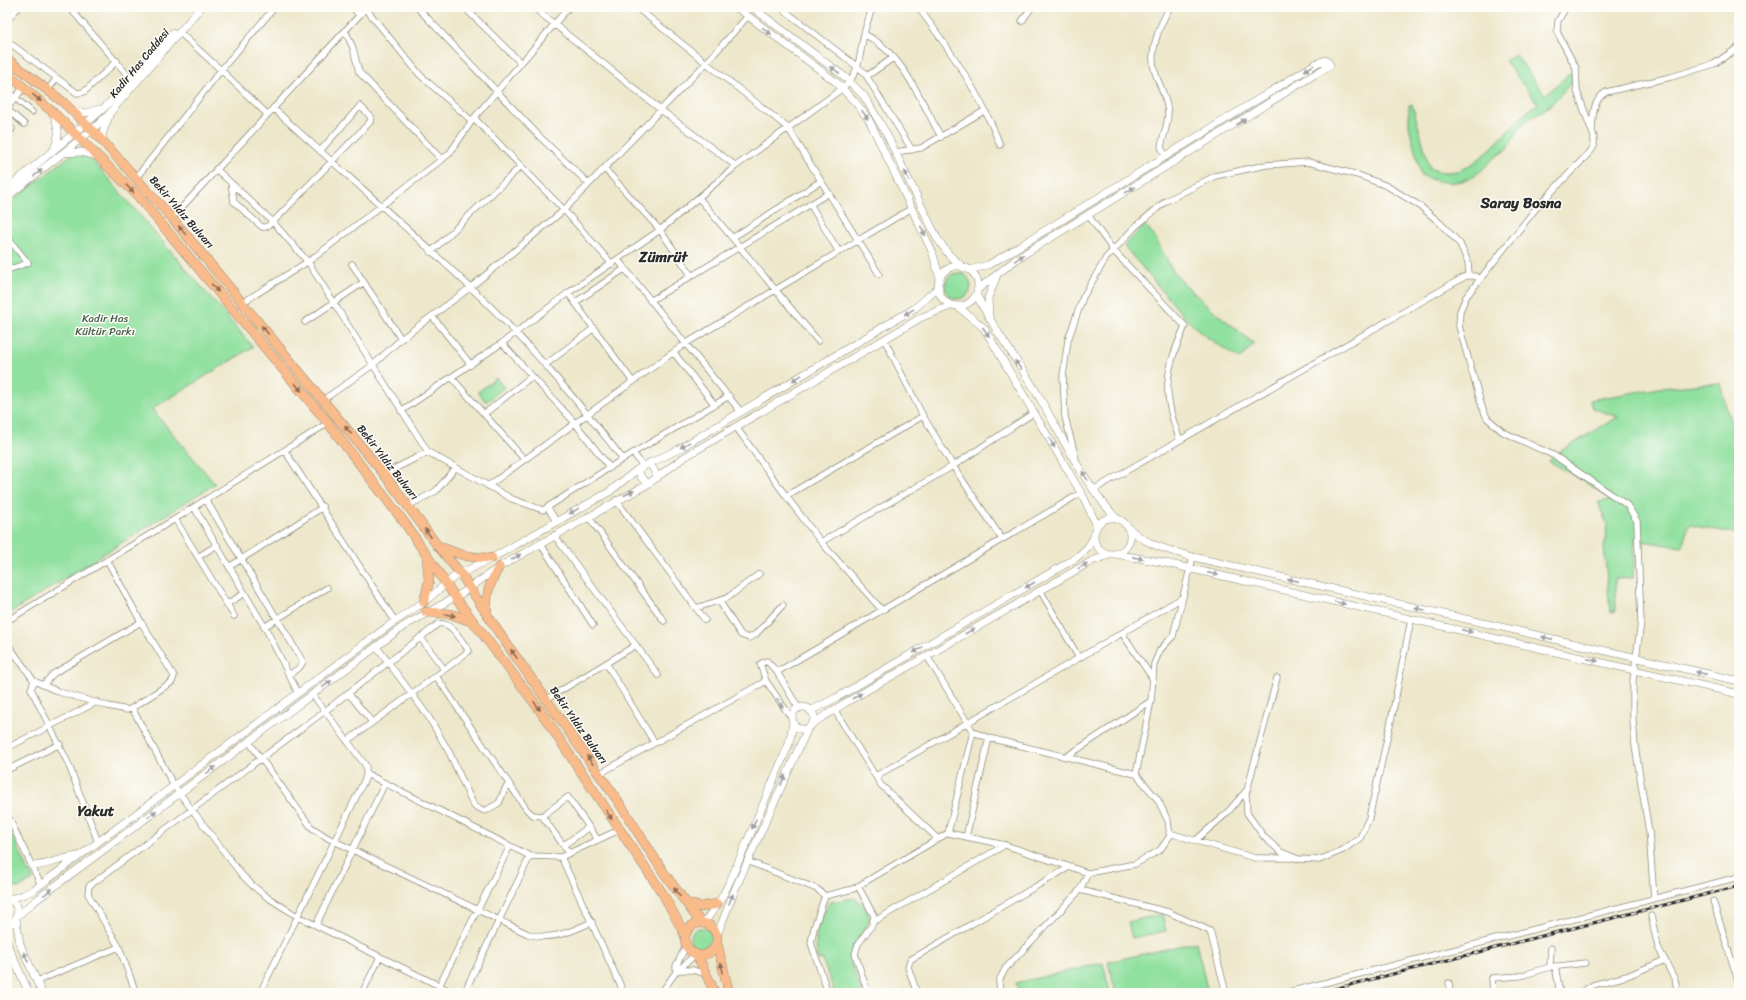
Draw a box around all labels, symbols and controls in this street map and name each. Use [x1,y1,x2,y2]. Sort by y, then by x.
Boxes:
street label: Kadir Has Caddesi [104,24,175,102]
one-way arrow [762,26,772,34]
one-way arrow [1304,64,1314,72]
one-way arrow [830,66,841,74]
one-way arrow [32,94,42,103]
one-way arrow [861,109,869,120]
one-way arrow [1235,118,1247,125]
one-way arrow [32,169,43,177]
one-way arrow [904,170,910,182]
street label: Bekir Yıldız Bulvarı [144,172,219,253]
one-way arrow [126,184,135,194]
one-way arrow [1124,186,1136,193]
district label: Saray Bosna [1479,190,1562,216]
one-way arrow [177,224,186,235]
one-way arrow [920,225,926,237]
district label: Zümrüt [638,244,688,270]
one-way arrow [1014,254,1024,262]
one-way arrow [210,282,219,293]
park label: Kadir Has Kültür Parkı [75,309,135,341]
one-way arrow [903,309,915,316]
one-way arrow [260,325,269,335]
one-way arrow [982,326,990,337]
one-way arrow [1014,360,1022,370]
one-way arrow [791,375,803,382]
one-way arrow [294,382,302,393]
street label: Bekir Yıldız Bulvarı [352,420,423,504]
one-way arrow [343,425,352,435]
one-way arrow [1049,437,1056,449]
one-way arrow [679,441,691,448]
one-way arrow [1081,471,1089,481]
one-way arrow [623,490,635,497]
one-way arrow [568,508,580,514]
one-way arrow [423,527,432,538]
one-way arrow [510,553,521,560]
one-way arrow [1132,555,1145,561]
one-way arrow [1077,563,1088,570]
one-way arrow [1207,571,1219,577]
one-way arrow [1287,576,1300,582]
one-way arrow [1024,581,1036,588]
one-way arrow [1334,600,1346,606]
one-way arrow [1414,605,1426,611]
one-way arrow [444,612,456,618]
one-way arrow [964,627,976,634]
one-way arrow [1460,629,1473,635]
one-way arrow [1541,634,1553,640]
one-way arrow [912,646,924,653]
one-way arrow [510,649,518,660]
one-way arrow [1587,657,1600,663]
one-way arrow [1695,669,1707,675]
one-way arrow [322,680,333,689]
street label: Bekir Yıldız Bulvarı [545,682,613,768]
one-way arrow [851,693,863,700]
one-way arrow [776,698,784,708]
one-way arrow [533,701,541,712]
one-way arrow [586,755,594,765]
one-way arrow [206,766,217,774]
one-way arrow [781,774,787,786]
district label: Yakut [78,798,115,824]
one-way arrow [605,809,612,821]
one-way arrow [147,810,157,818]
one-way arrow [750,818,756,830]
one-way arrow [673,886,682,897]
one-way arrow [42,888,53,896]
one-way arrow [727,893,734,905]
one-way arrow [23,952,29,963]
one-way arrow [718,962,724,974]

